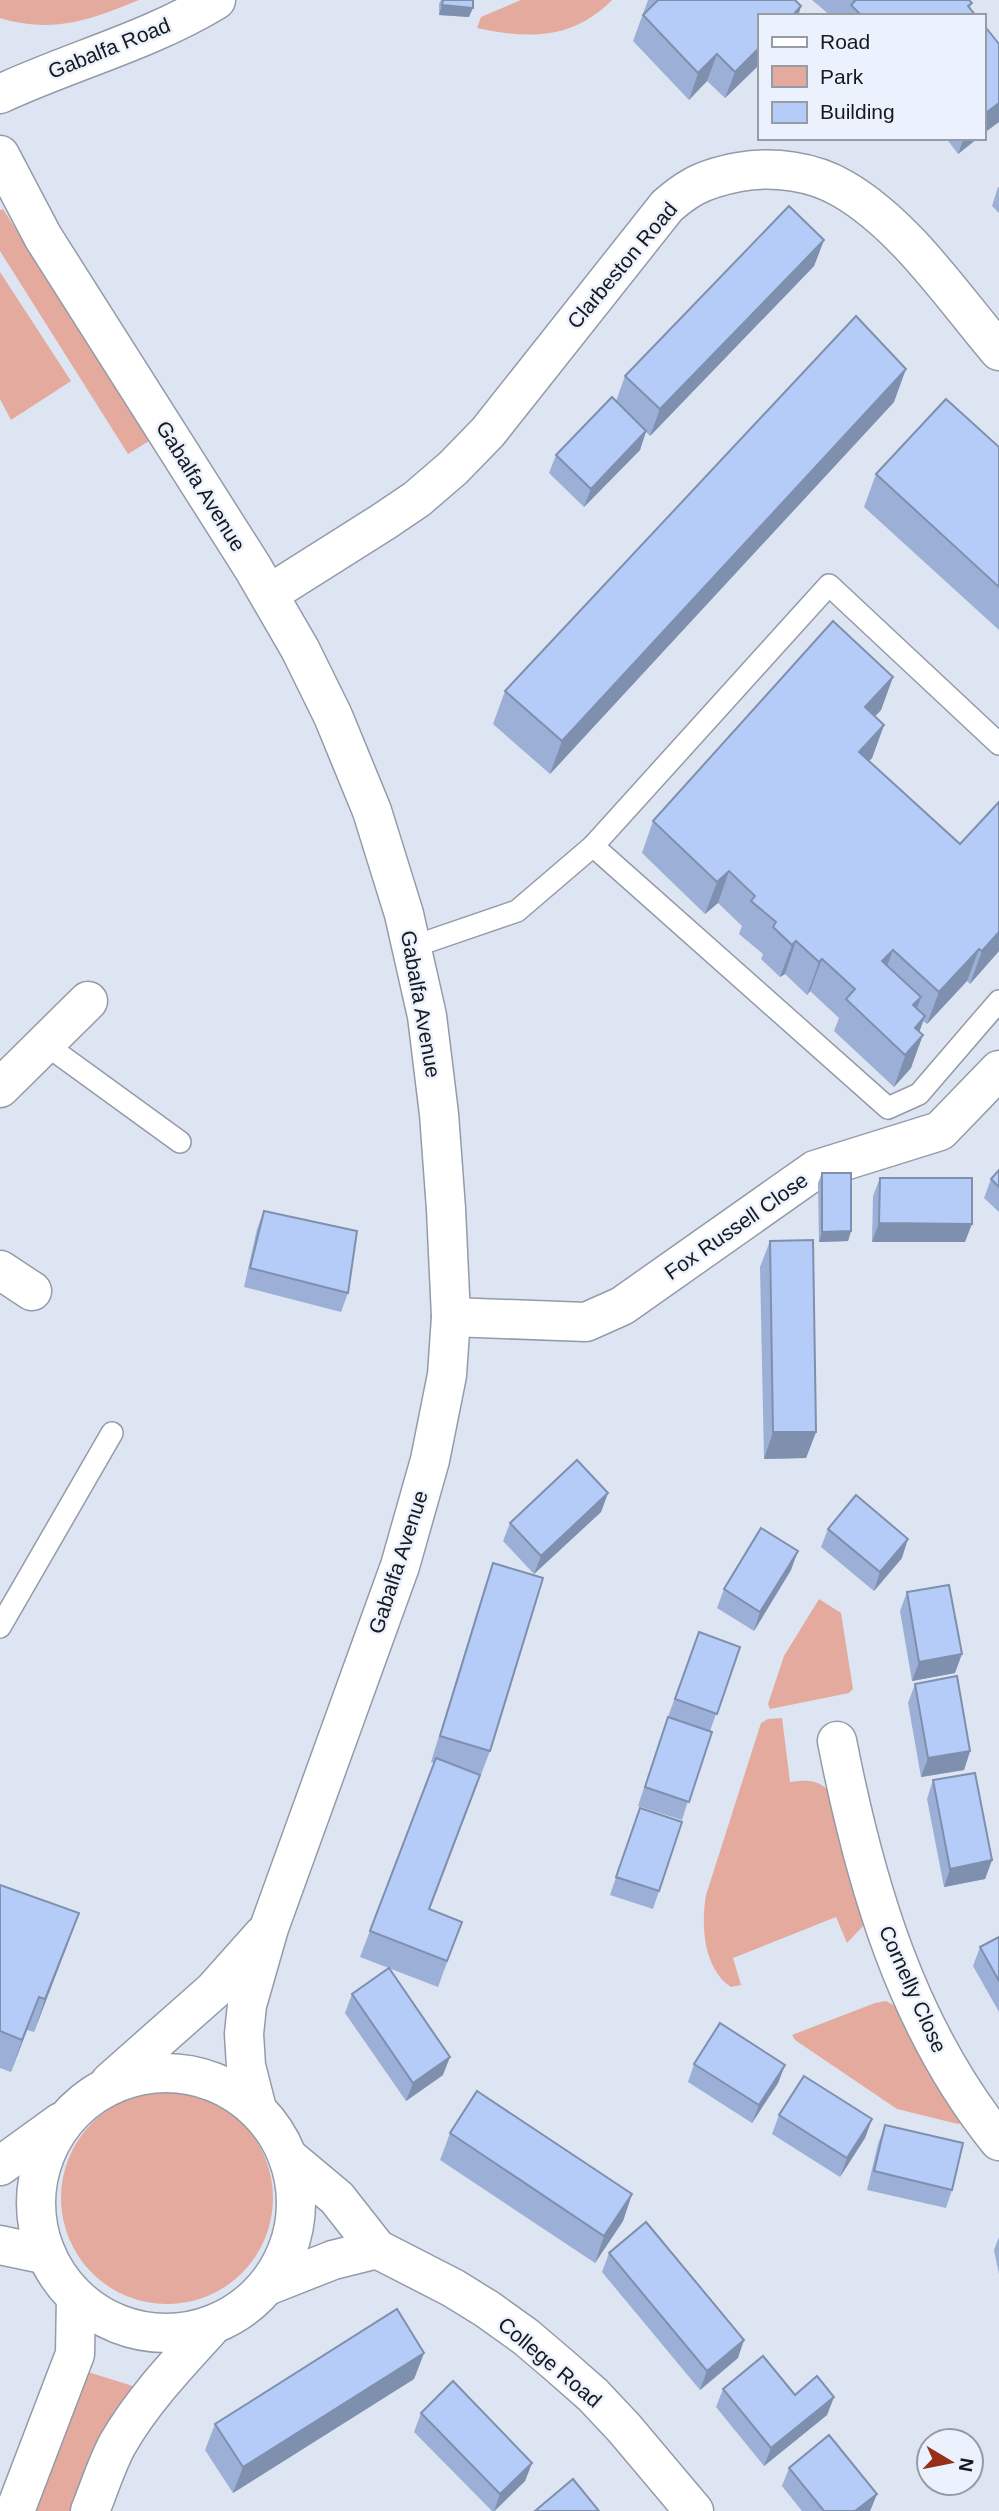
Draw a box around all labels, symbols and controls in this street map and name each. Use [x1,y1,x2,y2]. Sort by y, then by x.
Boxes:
street label: Gabalfa Road [45,13,173,83]
legend [758,14,985,140]
text: Road [820,30,870,53]
text: Park [820,65,864,88]
text: Building [820,100,895,123]
street label: Clarbeston Road [563,197,681,333]
street label: Gabalfa Avenue [152,417,250,555]
street label: Gabalfa Avenue [397,929,445,1079]
street label: Fox Russell Close [660,1168,812,1284]
street label: Gabalfa Avenue [364,1488,432,1636]
street label: Cornelly Close [875,1922,951,2056]
street label: College Road [494,2312,606,2412]
north arrow [915,2427,985,2497]
text: N [955,2456,978,2473]

